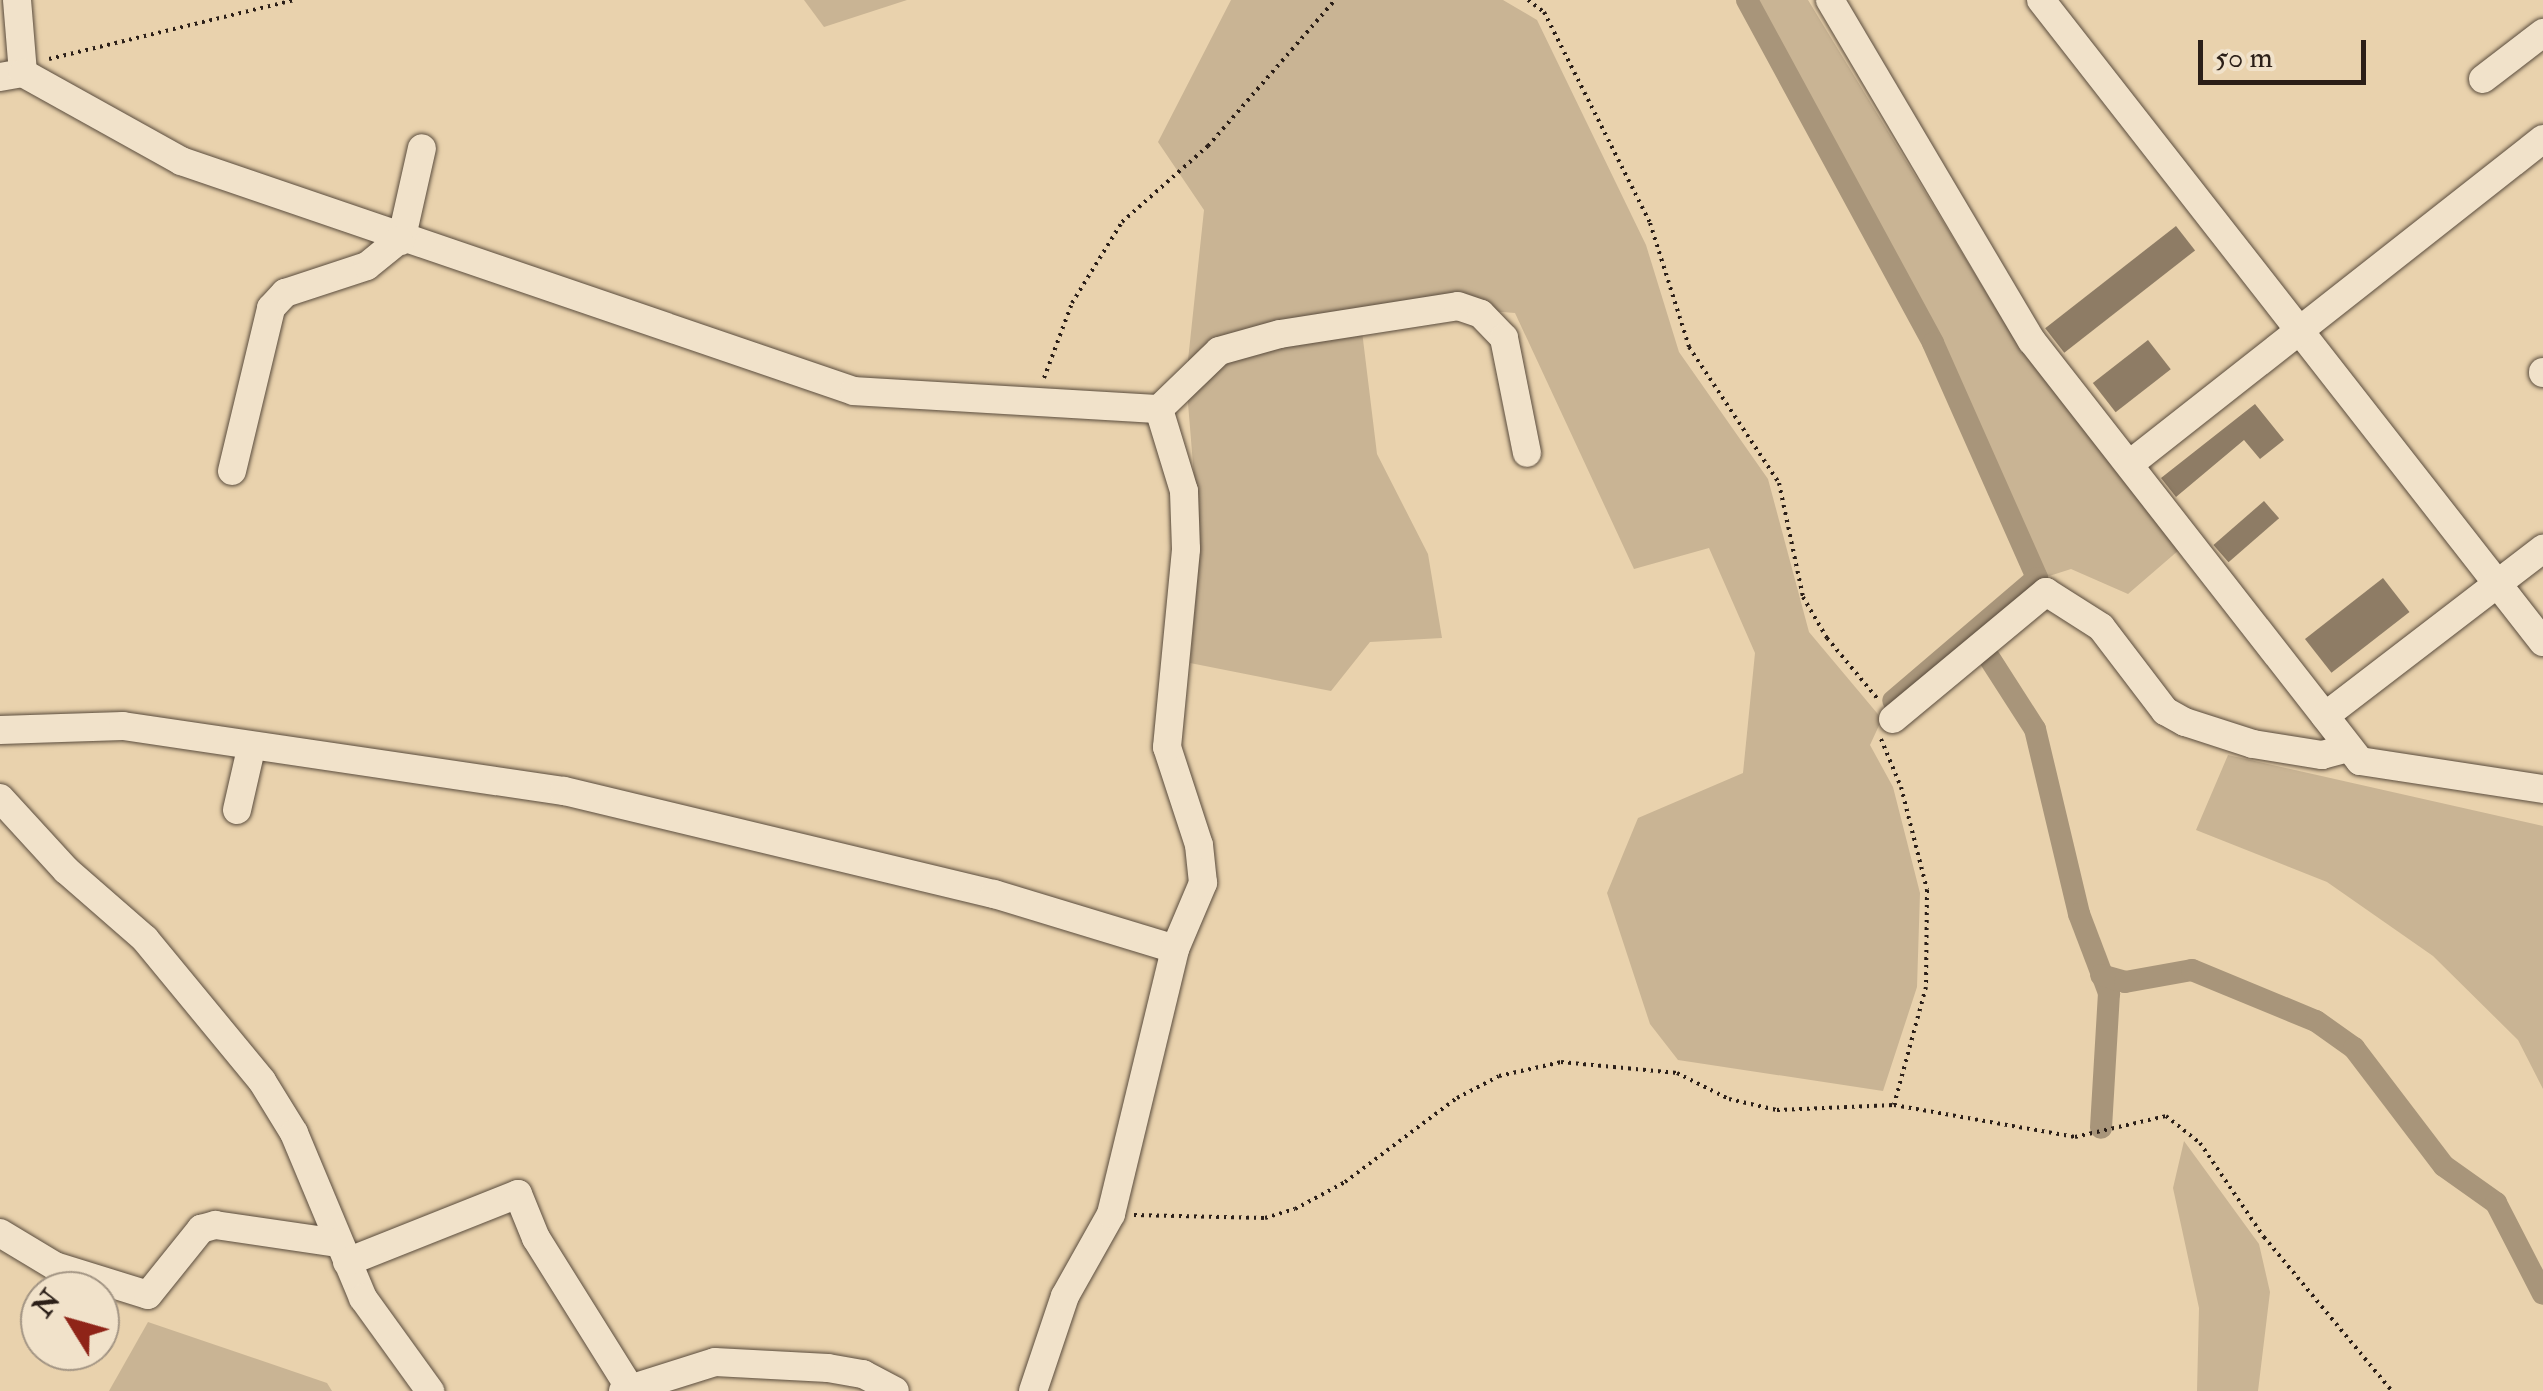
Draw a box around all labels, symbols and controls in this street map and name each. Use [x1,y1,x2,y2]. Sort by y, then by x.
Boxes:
scale bar [2203,20,2370,82]
text: 50 m [2215,39,2273,76]
north arrow [20,1271,120,1371]
text: N [26,1283,69,1324]

